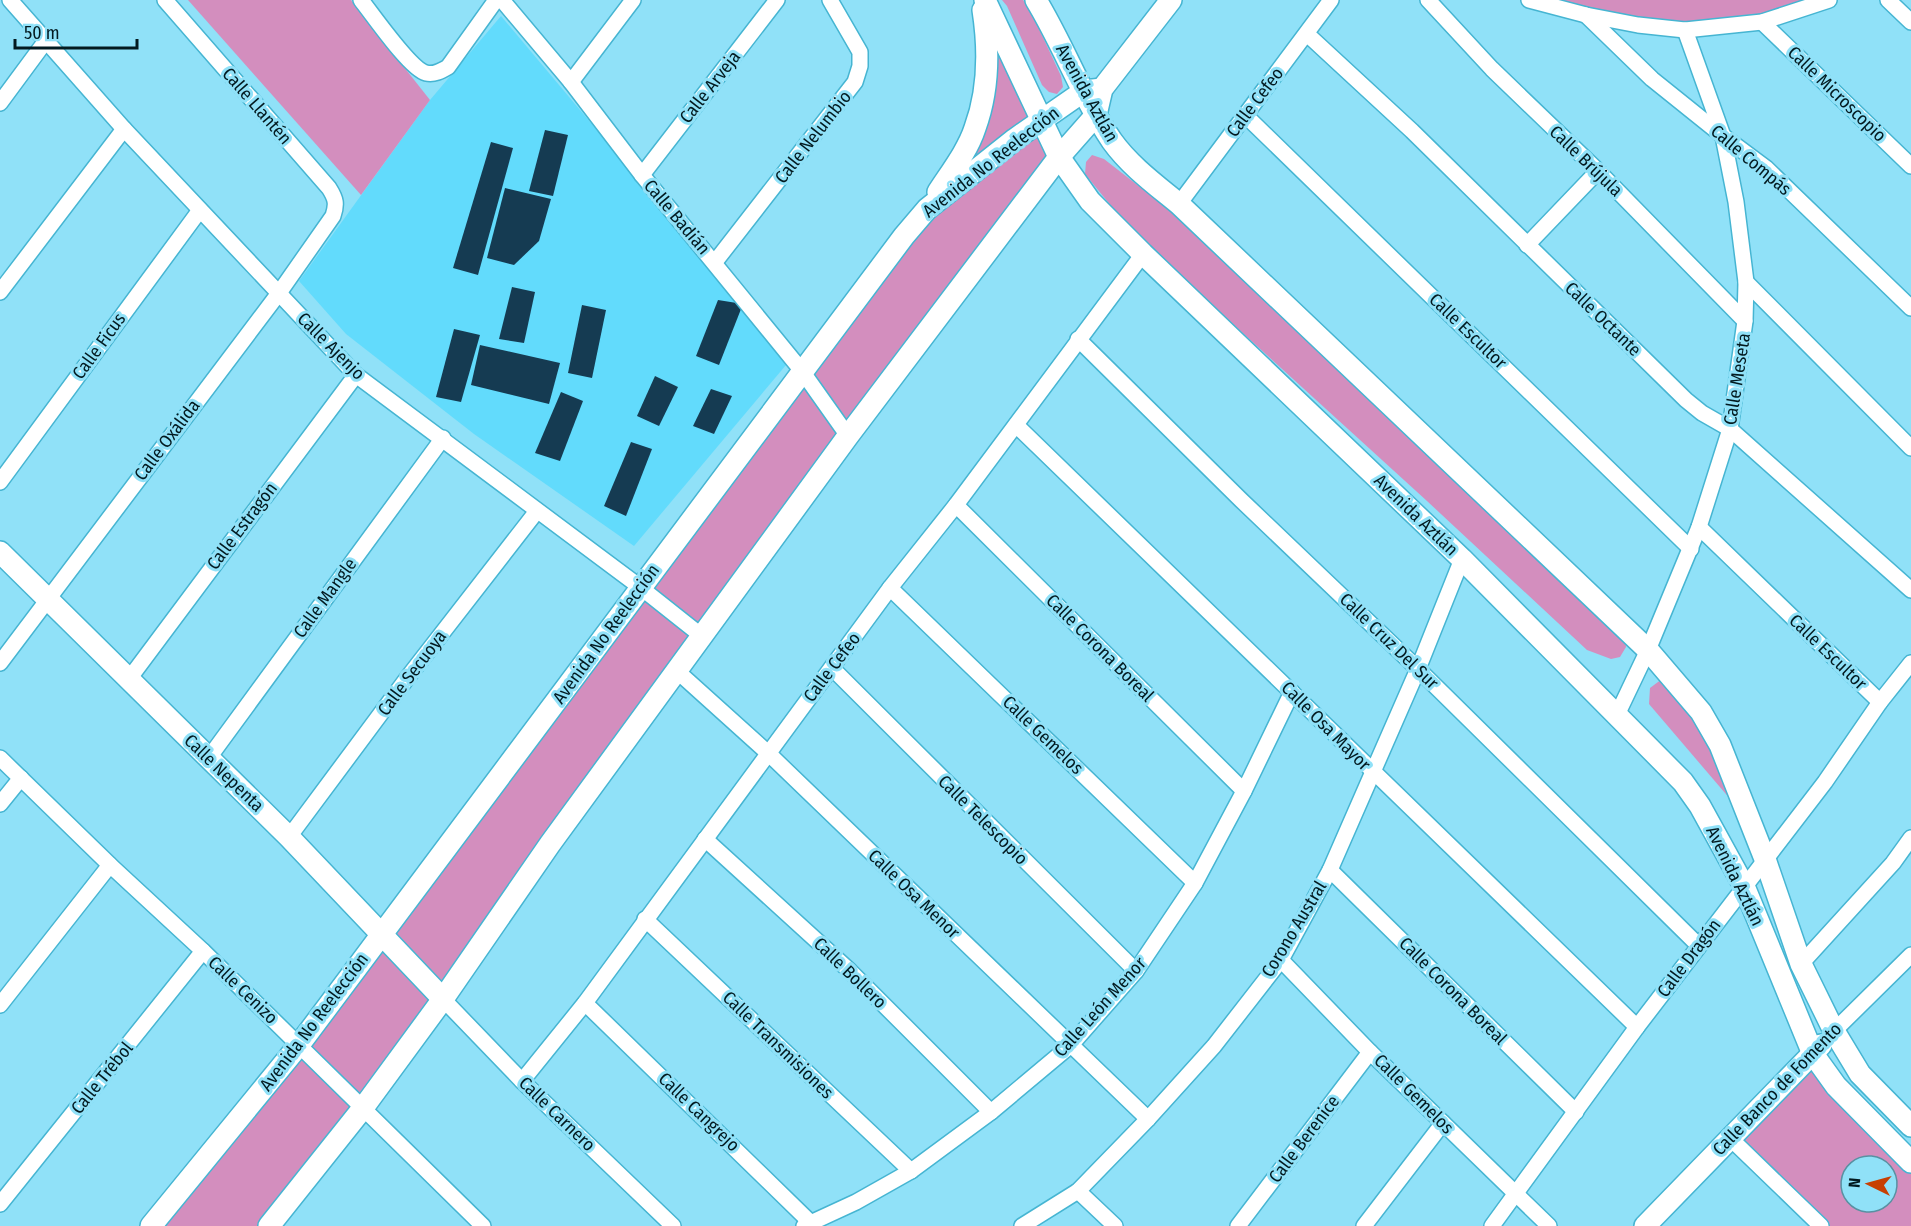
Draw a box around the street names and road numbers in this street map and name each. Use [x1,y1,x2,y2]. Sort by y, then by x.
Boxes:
street label: Avenida Aztlán [1051,40,1123,146]
street label: Calle Microscopio [1783,41,1891,147]
street label: Calle Arveja [675,46,745,128]
street label: Calle Llantén [218,63,296,149]
street label: Calle Cefeo [1222,63,1288,141]
street label: Calle Nelumbio [770,86,856,188]
street label: Avenida No Reelección [918,102,1064,222]
street label: Calle Compás [1706,120,1796,200]
street label: Calle Brújula [1545,121,1627,201]
street label: Calle Badián [639,175,715,259]
street label: Calle Octante [1560,277,1646,361]
street label: Calle Escultor [1425,289,1512,374]
street label: Calle Ficus [68,308,131,383]
street label: Calle Ajenjo [293,308,369,384]
street label: Calle Meseta [1719,331,1755,427]
street label: Calle Oxálida [130,395,205,485]
street label: Avenida Aztlán [1369,469,1463,561]
street label: Calle Estragón [202,478,282,574]
street label: Calle Mangle [289,554,361,642]
street label: Avenida No Reelección [548,560,664,708]
street label: Calle Cruz Del Sur [1335,588,1444,694]
street label: Calle Corona Boreal [1042,590,1159,707]
street label: Calle Escultor [1785,610,1872,695]
street label: Calle Secuoya [373,626,451,720]
street label: Calle Cefeo [799,628,865,706]
street label: Calle Osa Mayor [1277,677,1376,776]
street label: Calle Gemelos [998,691,1088,779]
street label: Calle Nepenta [179,729,269,817]
street label: Calle Telescopio [933,770,1033,870]
street label: Avenida Aztlán [1701,823,1769,929]
street label: Calle Osa Menor [864,845,965,944]
street label: Corono Austral [1257,877,1331,981]
street label: Calle Dragón [1653,915,1725,1001]
street label: Calle Bollero [809,933,891,1013]
street label: Calle Corona Boreal [1395,933,1512,1050]
street label: Avenida No Reelección [255,949,373,1095]
street label: Calle Cenizo [204,951,282,1029]
street label: Calle León Menor [1049,952,1151,1061]
street label: Calle Transmisiones [718,986,838,1104]
street label: Calle Banco de Fomento [1708,1018,1846,1160]
street label: Calle Trébol [66,1037,138,1118]
street label: Calle Gemelos [1369,1049,1459,1139]
street label: Calle Cangrejo [654,1068,744,1156]
street label: Calle Carnero [514,1072,600,1156]
street label: Calle Berenice [1264,1091,1344,1187]

